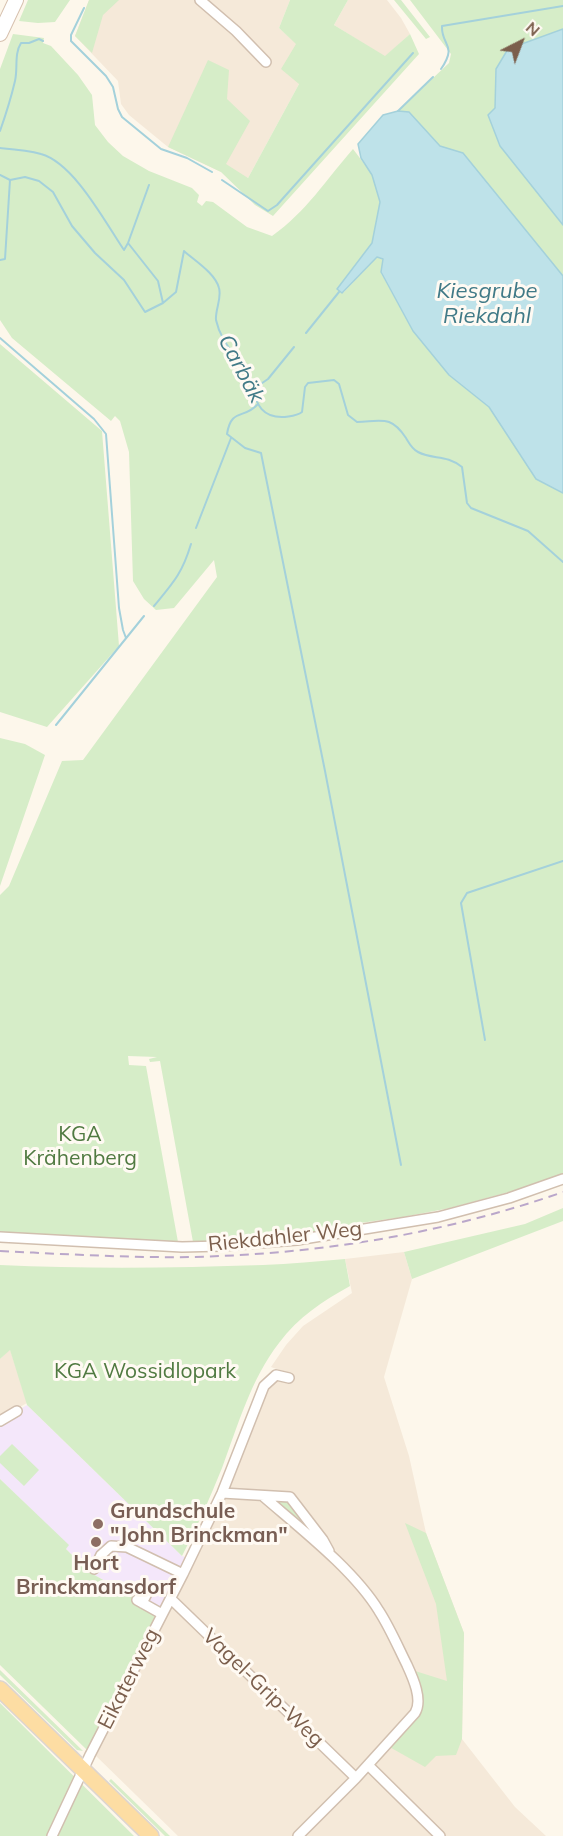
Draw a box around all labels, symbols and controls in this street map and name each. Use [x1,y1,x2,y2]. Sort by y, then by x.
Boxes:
north arrow [491,12,551,72]
text: N [522,17,544,40]
water label: Kiesgrube Riekdahl [436,278,538,330]
water label: Carbäk [212,330,270,408]
park label: KGA Krähenberg [23,1122,137,1172]
street label: Riekdahler Weg [207,1216,363,1258]
park label: KGA Wossidlopark [54,1359,236,1385]
place label: Grundschule "John Brinckman" [110,1499,288,1549]
marker: Grundschule "John Brinckman" [91,1517,105,1531]
marker: Hort Brinckmansdorf [89,1535,103,1549]
place label: Hort Brinckmansdorf [16,1551,176,1601]
street label: Eikaterweg [93,1624,165,1734]
street label: Vagel-Grip-Weg [197,1624,329,1752]

